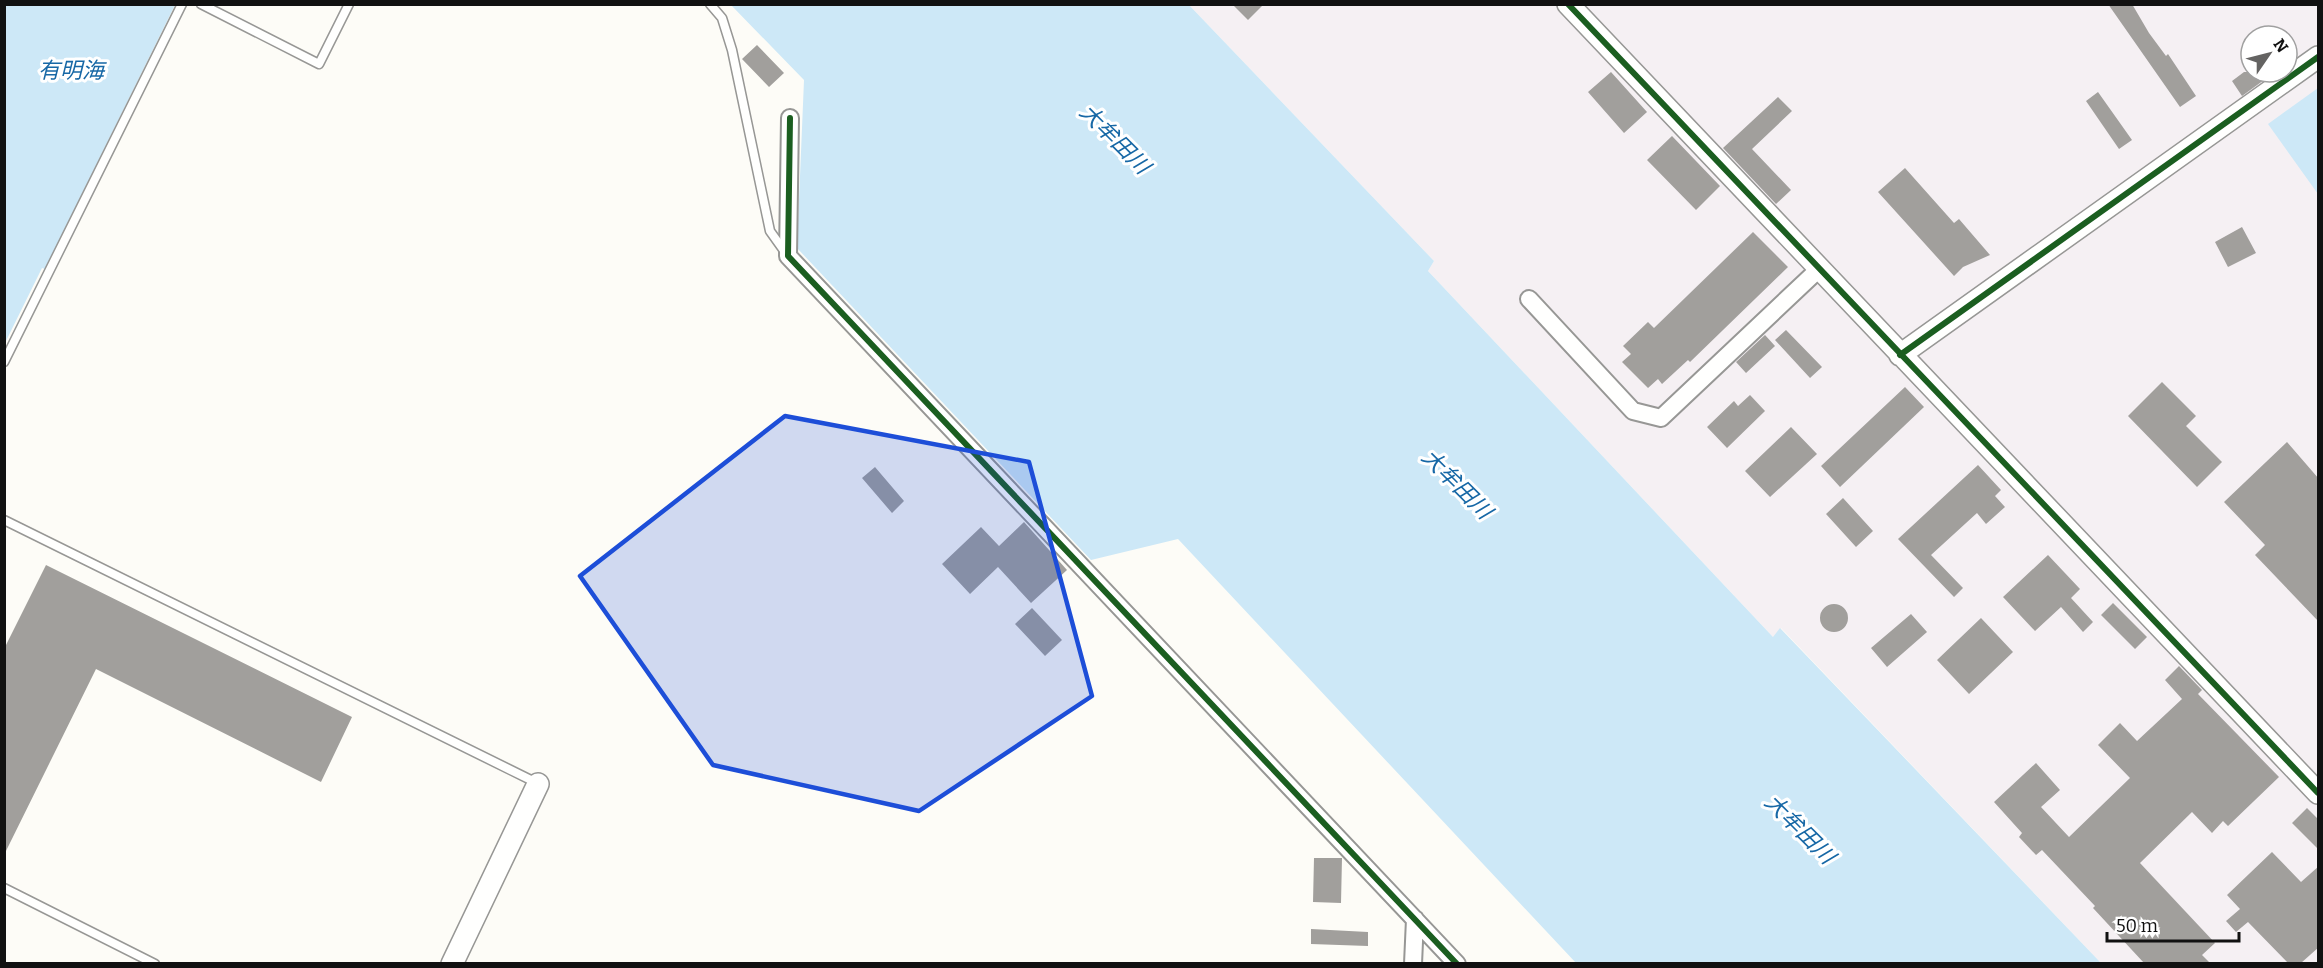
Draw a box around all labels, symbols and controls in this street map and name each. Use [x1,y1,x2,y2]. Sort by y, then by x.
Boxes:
north arrow [2239,24,2299,84]
text: N [2270,35,2292,56]
water label: 有明海 [38,57,107,84]
water label: 大牟田川 [1074,98,1157,181]
water label: 大牟田川 [1416,443,1499,526]
water label: 大牟田川 [1759,788,1842,871]
scale bar [2107,905,2239,943]
text: 50 m [2116,915,2158,937]

